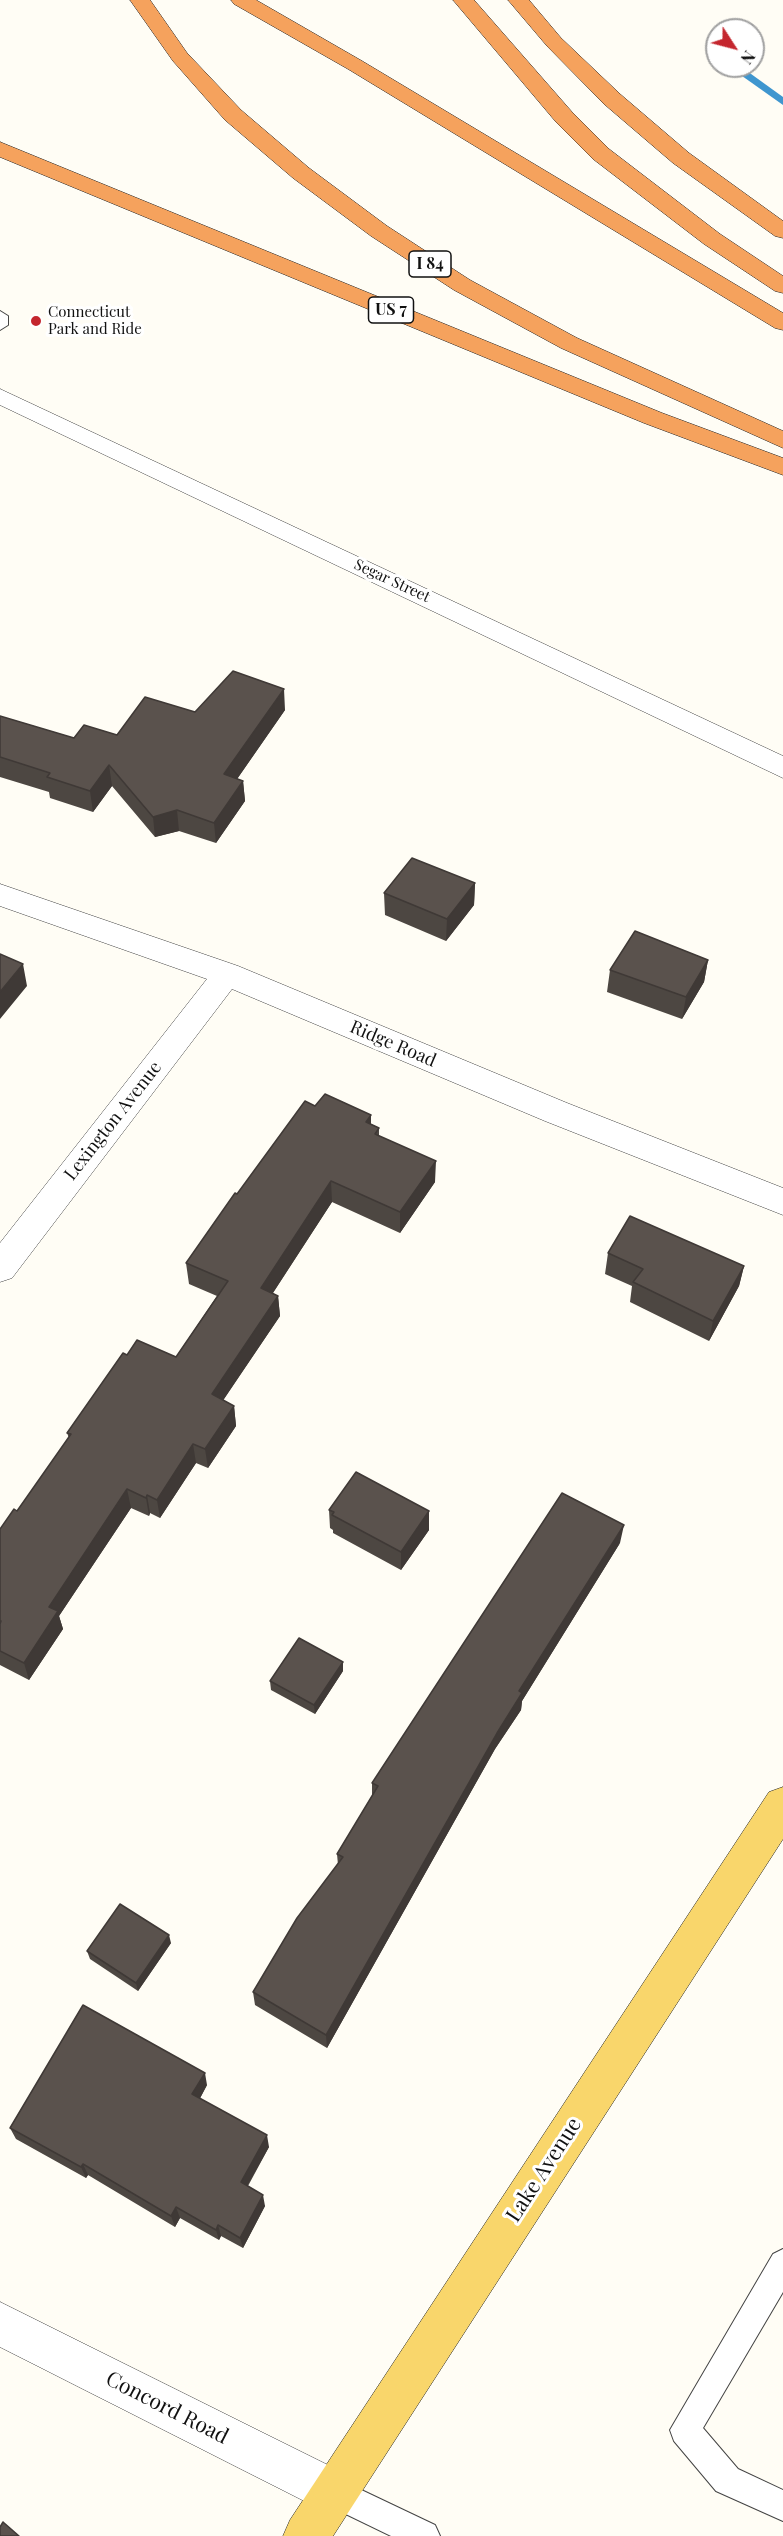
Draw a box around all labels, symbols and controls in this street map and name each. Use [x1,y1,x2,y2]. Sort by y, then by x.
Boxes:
north arrow [705,18,765,78]
text: N [736,47,760,69]
road number: I 84 [409,251,451,277]
road number: US 7 [368,297,414,323]
place label: Connecticut Park and Ride [48,303,142,338]
marker: Connecticut Park and Ride [29,314,43,328]
street label: Segar Street [351,556,433,606]
street label: Ridge Road [347,1016,439,1072]
street label: Lexington Avenue [60,1057,166,1185]
street label: Lake Avenue [501,2113,587,2227]
street label: Concord Road [101,2366,233,2450]

